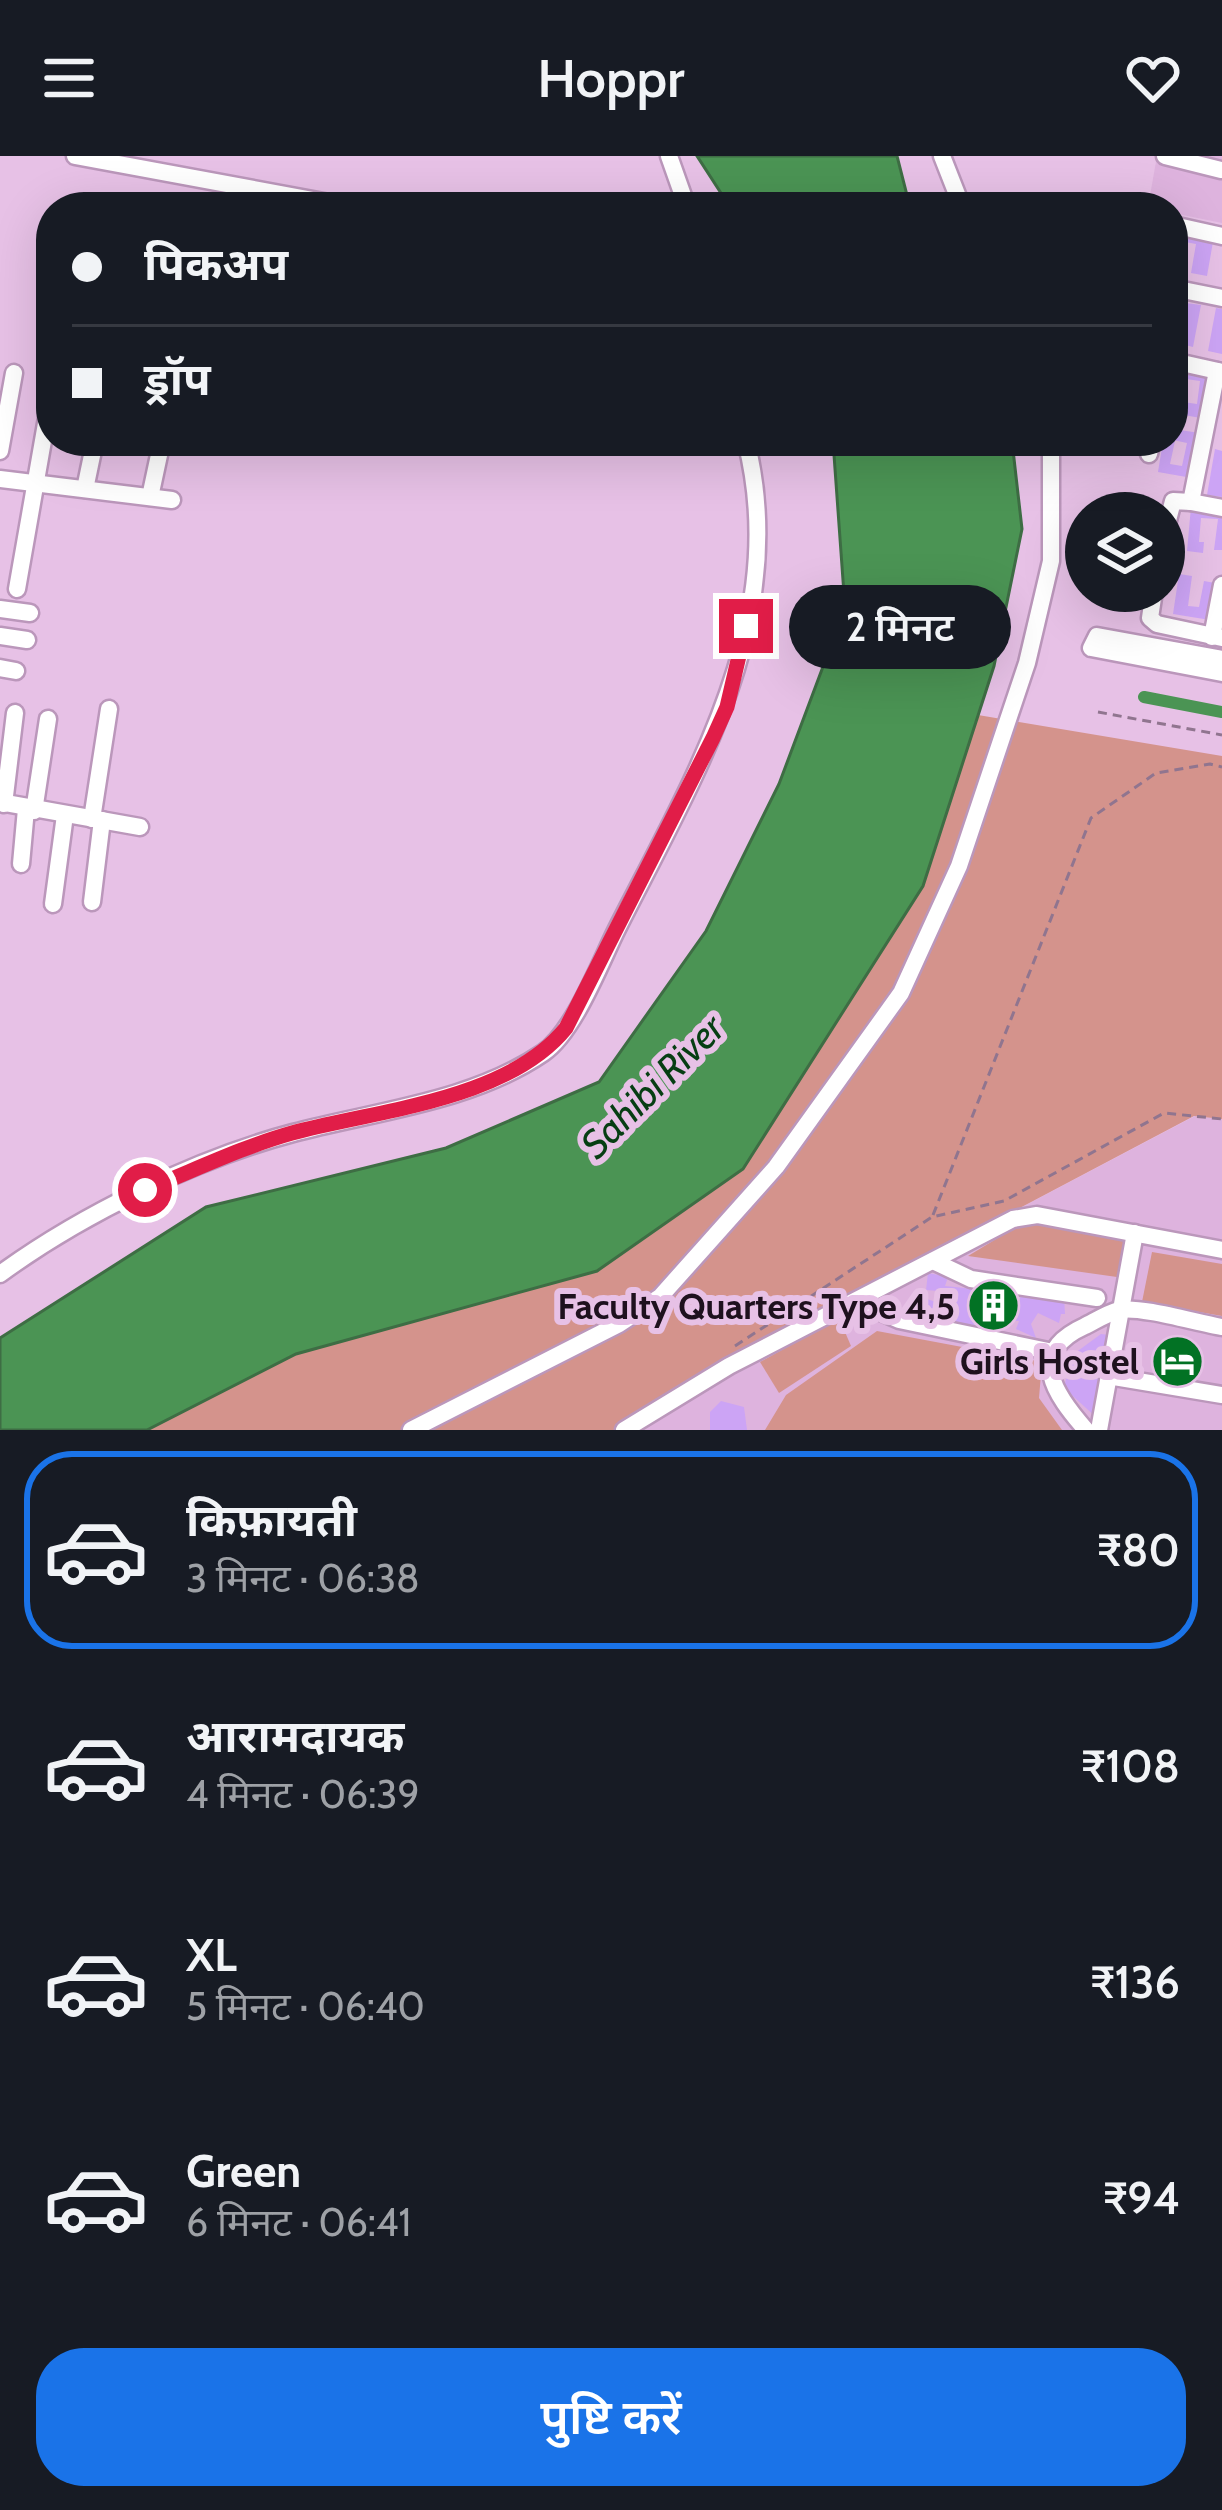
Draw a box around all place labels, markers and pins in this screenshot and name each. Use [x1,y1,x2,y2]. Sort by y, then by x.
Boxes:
building icon: Faculty Quarters Type 4,5 [966,1278,1022,1334]
place label: Faculty Quarters Type 4,5 [557,1284,955,1328]
hotel icon: Girls Hostel [1150,1333,1206,1389]
place label: Girls Hostel [960,1339,1139,1383]

